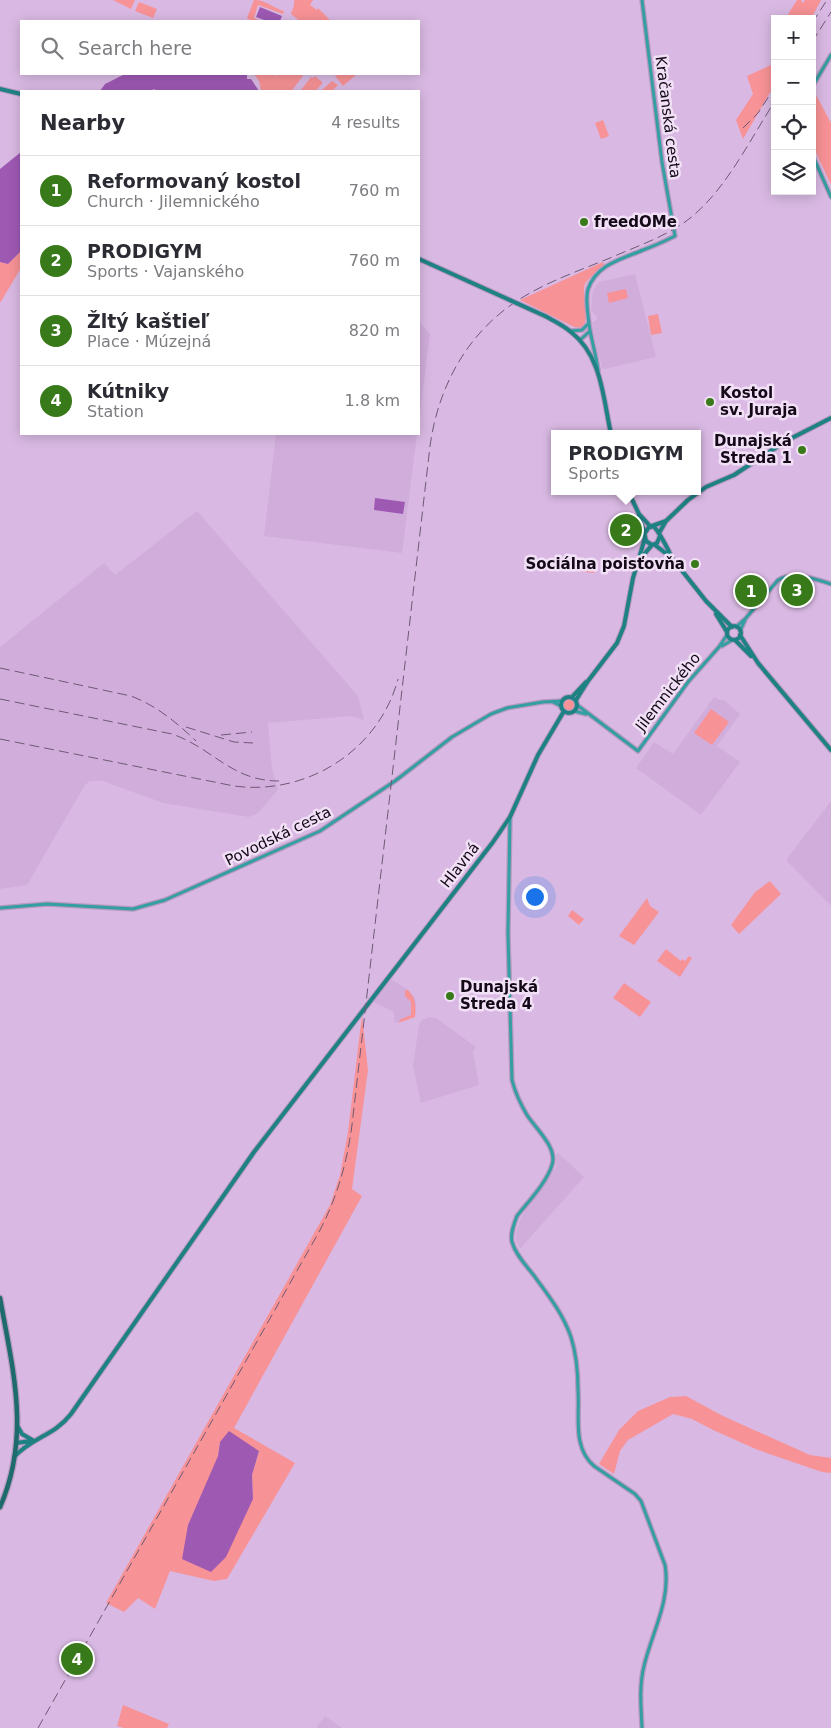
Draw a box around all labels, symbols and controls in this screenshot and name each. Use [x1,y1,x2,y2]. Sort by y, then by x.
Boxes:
map controls [771,15,816,195]
button: + [771,15,816,60]
search box [20,20,420,75]
icon: search [38,34,66,62]
text: Search here [78,37,192,59]
street label: Kračanská cesta [652,55,684,179]
button: − [771,60,816,105]
button: locate [771,105,816,150]
text: Nearby [40,111,125,135]
text: 4 results [331,113,400,132]
button: layers [771,150,816,195]
text: Reformovaný kostol [87,170,301,192]
text: 1 [50,181,62,200]
text: 760 m [349,181,400,200]
text: Church · Jilemnického [87,192,260,211]
place label: freedOMe [594,213,677,231]
marker: freedOMe [578,216,590,228]
text: PRODIGYM [87,240,202,262]
text: 2 [50,251,62,270]
text: 760 m [349,251,400,270]
text: Sports · Vajanského [87,262,244,281]
text: Žltý kaštieľ [87,310,210,332]
text: 3 [50,321,62,340]
text: 820 m [349,321,400,340]
text: Place · Múzejná [87,332,211,351]
text: Kútniky [87,380,169,402]
place label: Kostol sv. Juraja [720,384,797,419]
text: 4 [50,391,62,410]
text: 1.8 km [345,391,400,410]
marker: Kostol sv. Juraja [704,396,716,408]
text: Station [87,402,144,421]
popup [551,430,701,495]
place label: Dunajská Streda 1 [714,432,792,467]
text: PRODIGYM [568,442,684,464]
marker: Dunajská Streda 1 [796,444,808,456]
text: Sports [568,464,620,483]
pin: 2 [610,511,642,549]
place label: Sociálna poisťovňa [525,555,685,573]
marker: Sociálna poisťovňa [689,558,701,570]
pin: 3 [781,571,813,609]
pin: 1 [735,572,767,610]
street label: Jilemnického [631,649,704,736]
street label: Povodská cesta [222,803,334,869]
street label: Hlavná [437,839,483,891]
your location [522,884,548,910]
place label: Dunajská Streda 4 [460,978,538,1013]
marker: Dunajská Streda 4 [444,990,456,1002]
pin: 4 [61,1640,93,1678]

